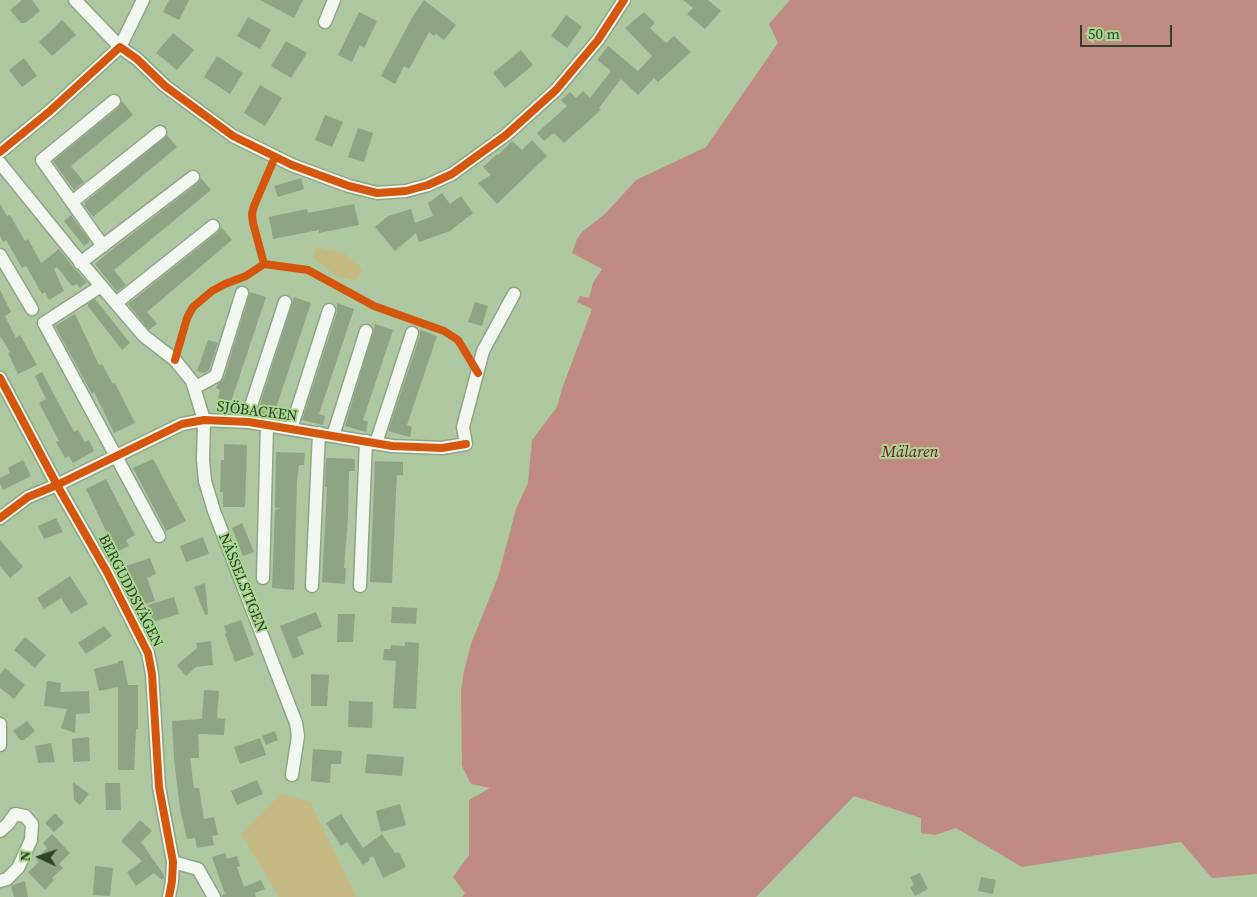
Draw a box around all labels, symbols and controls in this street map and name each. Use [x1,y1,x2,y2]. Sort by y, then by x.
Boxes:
scale bar [1082,15,1174,47]
text: 50 m [1088,23,1120,44]
street label: SJÖBACKEN [216,398,298,426]
water label: Mälaren [881,443,939,463]
street label: NÄSSELSTIGEN [214,531,270,635]
street label: BERGUDDSVÄGEN [94,532,166,650]
north arrow [15,832,65,882]
text: N [15,851,35,862]

